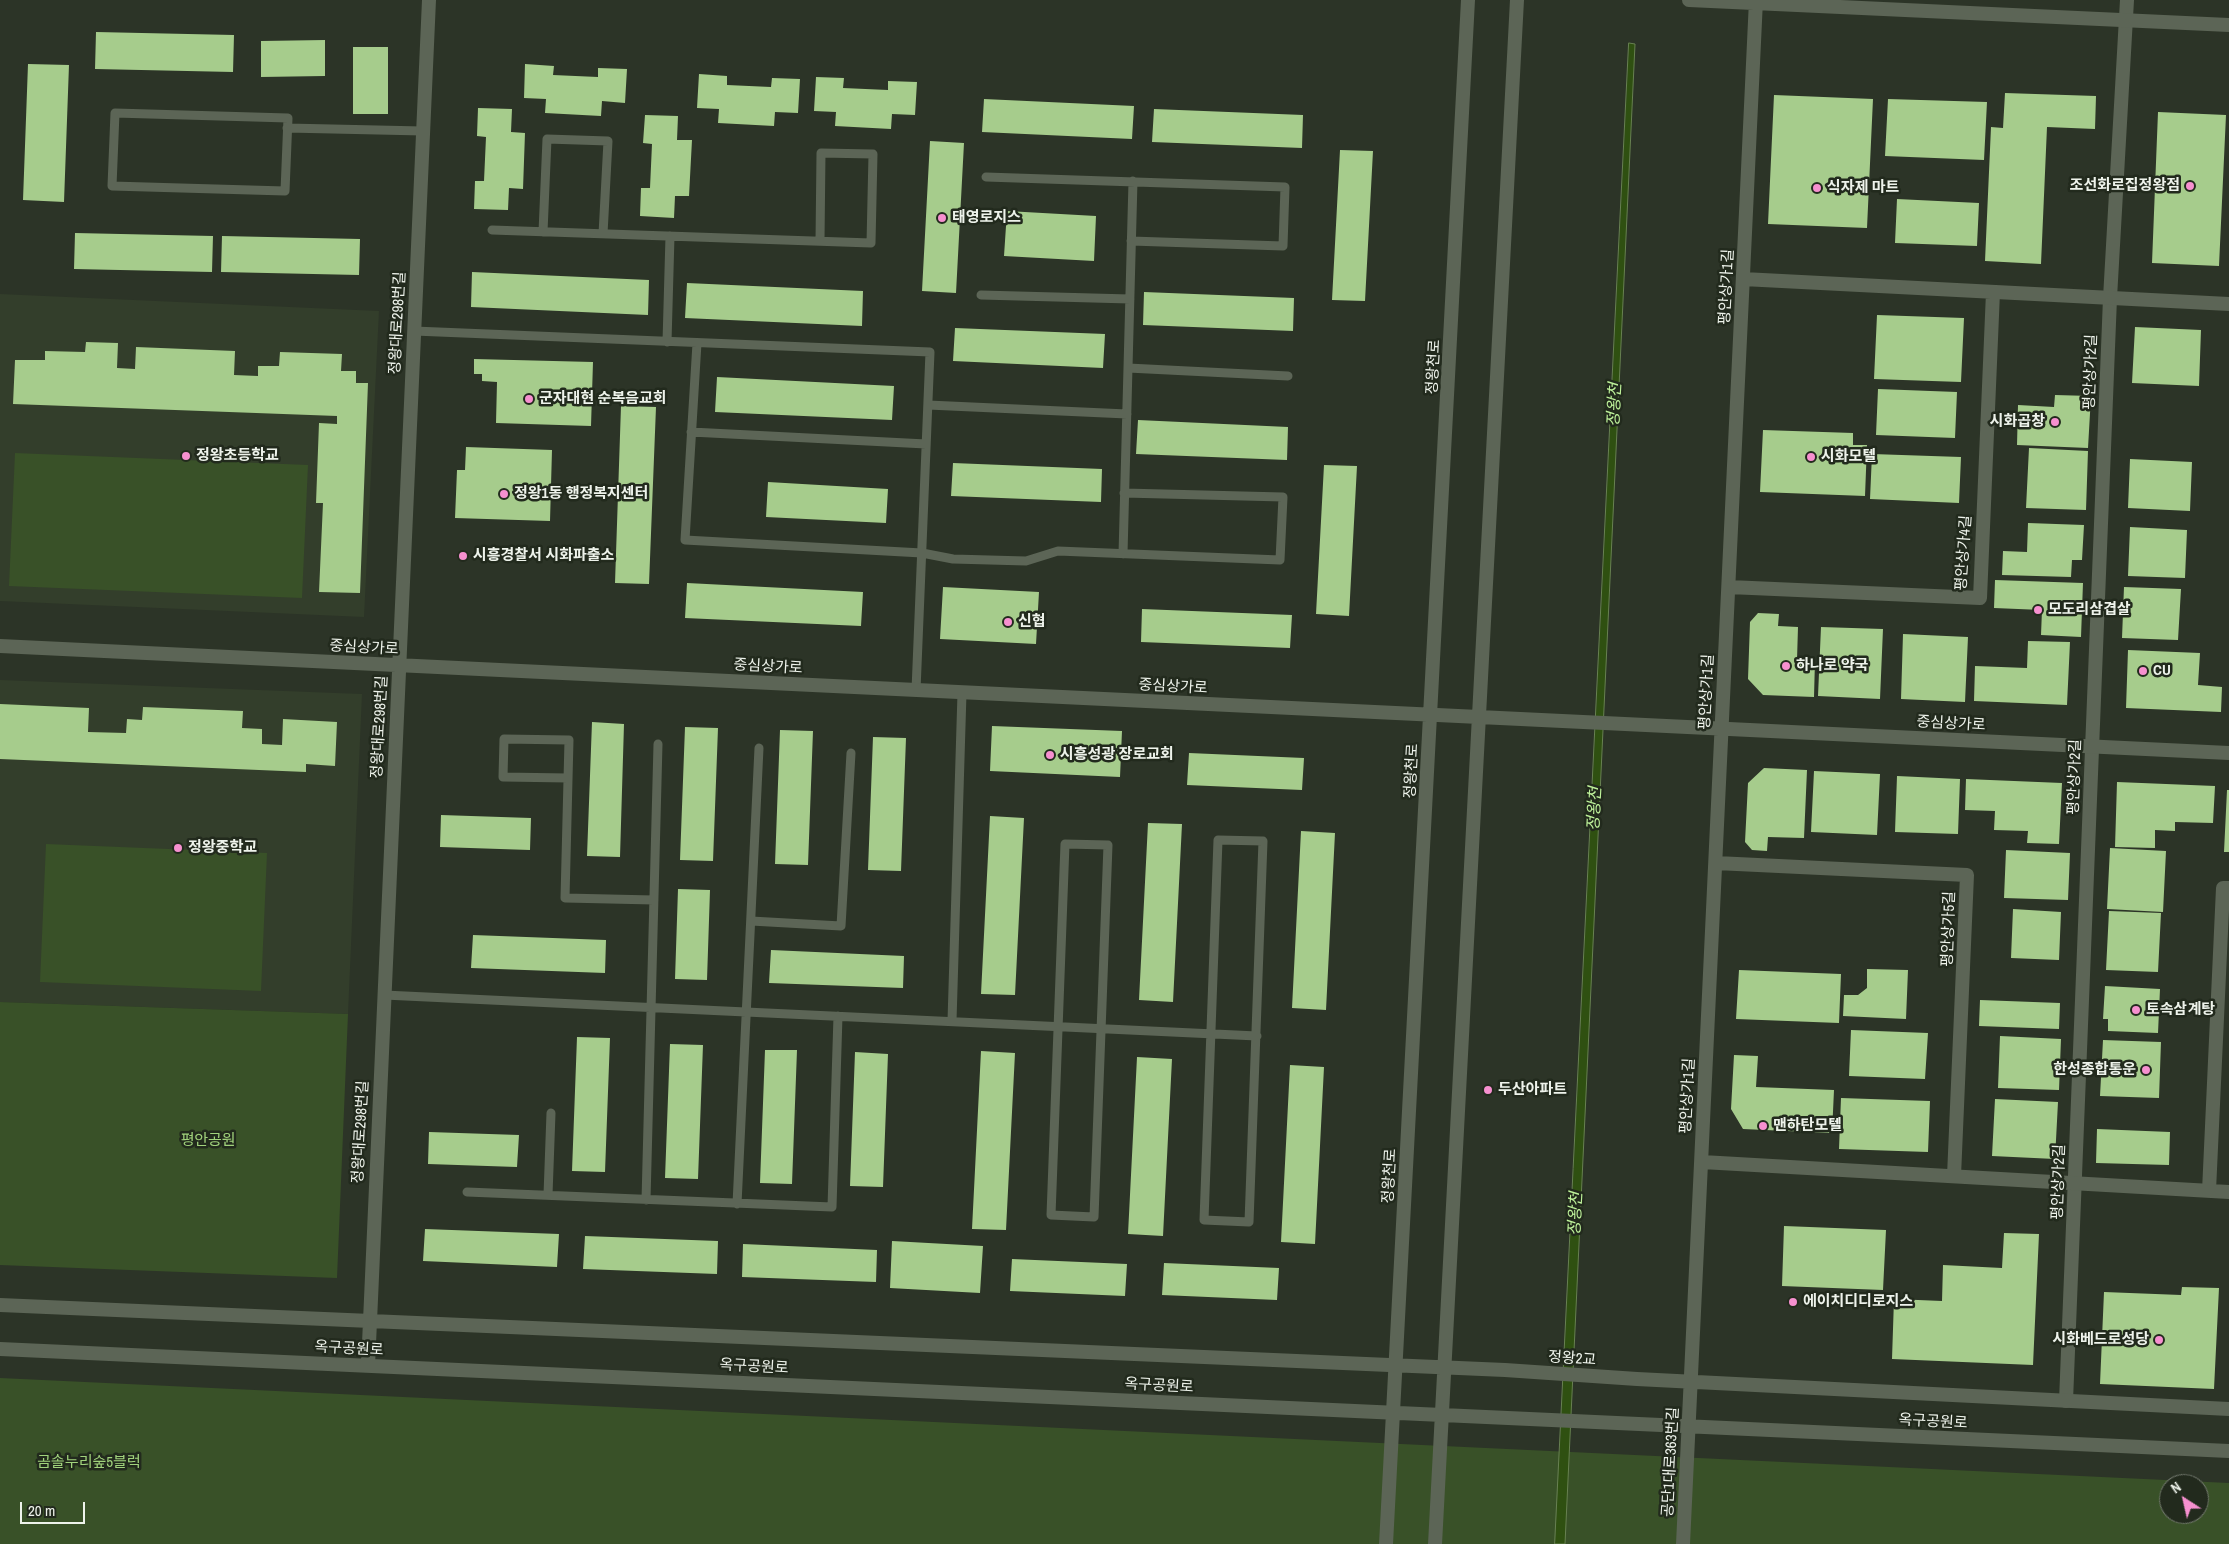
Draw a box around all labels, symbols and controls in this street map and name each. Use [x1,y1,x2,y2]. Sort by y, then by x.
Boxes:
place label: 조선화로집정왕점 [2070,177,2180,195]
place label: 식자제 마트 [1827,179,1899,197]
marker: 조선화로집정왕점 [2184,180,2196,192]
marker: 식자제 마트 [1811,182,1823,194]
place label: 태영로지스 [952,209,1021,227]
marker: 태영로지스 [936,212,948,224]
street label: 평안상가1길 [1716,249,1738,325]
street label: 정왕대로298번길 [386,271,410,375]
street label: 평안상가2길 [2081,334,2101,410]
street label: 정왕천로 [1424,339,1444,395]
water label: 정왕천 [1604,382,1626,428]
place label: 군자대현 순복음교회 [539,390,667,408]
marker: 군자대현 순복음교회 [523,393,535,405]
place label: 시화곱창 [1990,413,2045,431]
marker: 시화곱창 [2049,416,2061,428]
place label: 정왕초등학교 [196,447,279,465]
place label: 시화모텔 [1821,448,1876,466]
marker: 정왕초등학교 [180,450,192,462]
marker: 시화모텔 [1805,451,1817,463]
place label: 정왕1동 행정복지센터 [514,485,648,503]
marker: 정왕1동 행정복지센터 [498,488,510,500]
street label: 평안상가4길 [1952,515,1976,591]
place label: 시흥경찰서 시화파출소 [473,547,614,565]
marker: 시흥경찰서 시화파출소 [457,550,469,562]
place label: 모도리삼겹살 [2048,601,2131,619]
marker: 모도리삼겹살 [2032,604,2044,616]
place label: 신협 [1018,613,1046,631]
marker: 신협 [1002,616,1014,628]
street label: 중심상가로 [329,637,399,659]
street label: 평안상가1길 [1696,654,1718,730]
street label: 중심상가로 [733,656,803,678]
place label: 하나로 약국 [1796,657,1868,675]
marker: 하나로 약국 [1780,660,1792,672]
place label: CU [2153,662,2171,680]
marker: CU [2137,665,2149,677]
street label: 정왕대로298번길 [368,675,392,779]
street label: 중심상가로 [1138,676,1208,698]
street label: 중심상가로 [1916,713,1986,735]
street label: 평안상가2길 [2065,739,2085,815]
street label: 정왕천로 [1402,743,1422,799]
place label: 시흥성광 장로교회 [1060,746,1174,764]
marker: 시흥성광 장로교회 [1044,749,1056,761]
water label: 정왕천 [1584,786,1606,832]
place label: 정왕중학교 [188,839,257,857]
marker: 정왕중학교 [172,842,184,854]
street label: 평안상가5길 [1939,891,1959,967]
place label: 토속삼계탕 [2146,1001,2215,1019]
marker: 토속삼계탕 [2130,1004,2142,1016]
street label: 평안상가1길 [1677,1058,1699,1134]
place label: 한성종합통운 [2053,1061,2136,1079]
marker: 한성종합통운 [2140,1064,2152,1076]
street label: 정왕대로298번길 [349,1080,373,1184]
place label: 두산아파트 [1498,1081,1567,1099]
marker: 두산아파트 [1482,1084,1494,1096]
place label: 맨하탄모텔 [1773,1117,1842,1135]
marker: 맨하탄모텔 [1757,1120,1769,1132]
park label: 평안공원 [180,1132,236,1150]
street label: 평안상가2길 [2049,1144,2069,1220]
street label: 정왕천로 [1380,1148,1400,1204]
water label: 정왕천 [1565,1191,1587,1237]
place label: 에이치디디로지스 [1803,1293,1913,1311]
marker: 에이치디디로지스 [1787,1296,1799,1308]
place label: 시화베드로성당 [2052,1331,2149,1349]
marker: 시화베드로성당 [2153,1334,2165,1346]
street label: 옥구공원로 [314,1338,384,1360]
street label: 정왕2교 [1547,1348,1597,1370]
street label: 옥구공원로 [719,1356,789,1378]
street label: 옥구공원로 [1124,1375,1194,1397]
street label: 공단1대로363번길 [1659,1407,1683,1517]
street label: 옥구공원로 [1898,1411,1968,1433]
park label: 곰솔누리숲5블럭 [37,1454,141,1472]
north arrow [2159,1474,2209,1524]
text: N [2167,1478,2185,1497]
scale bar [22,1492,88,1524]
text: 20 m [28,1500,55,1521]

